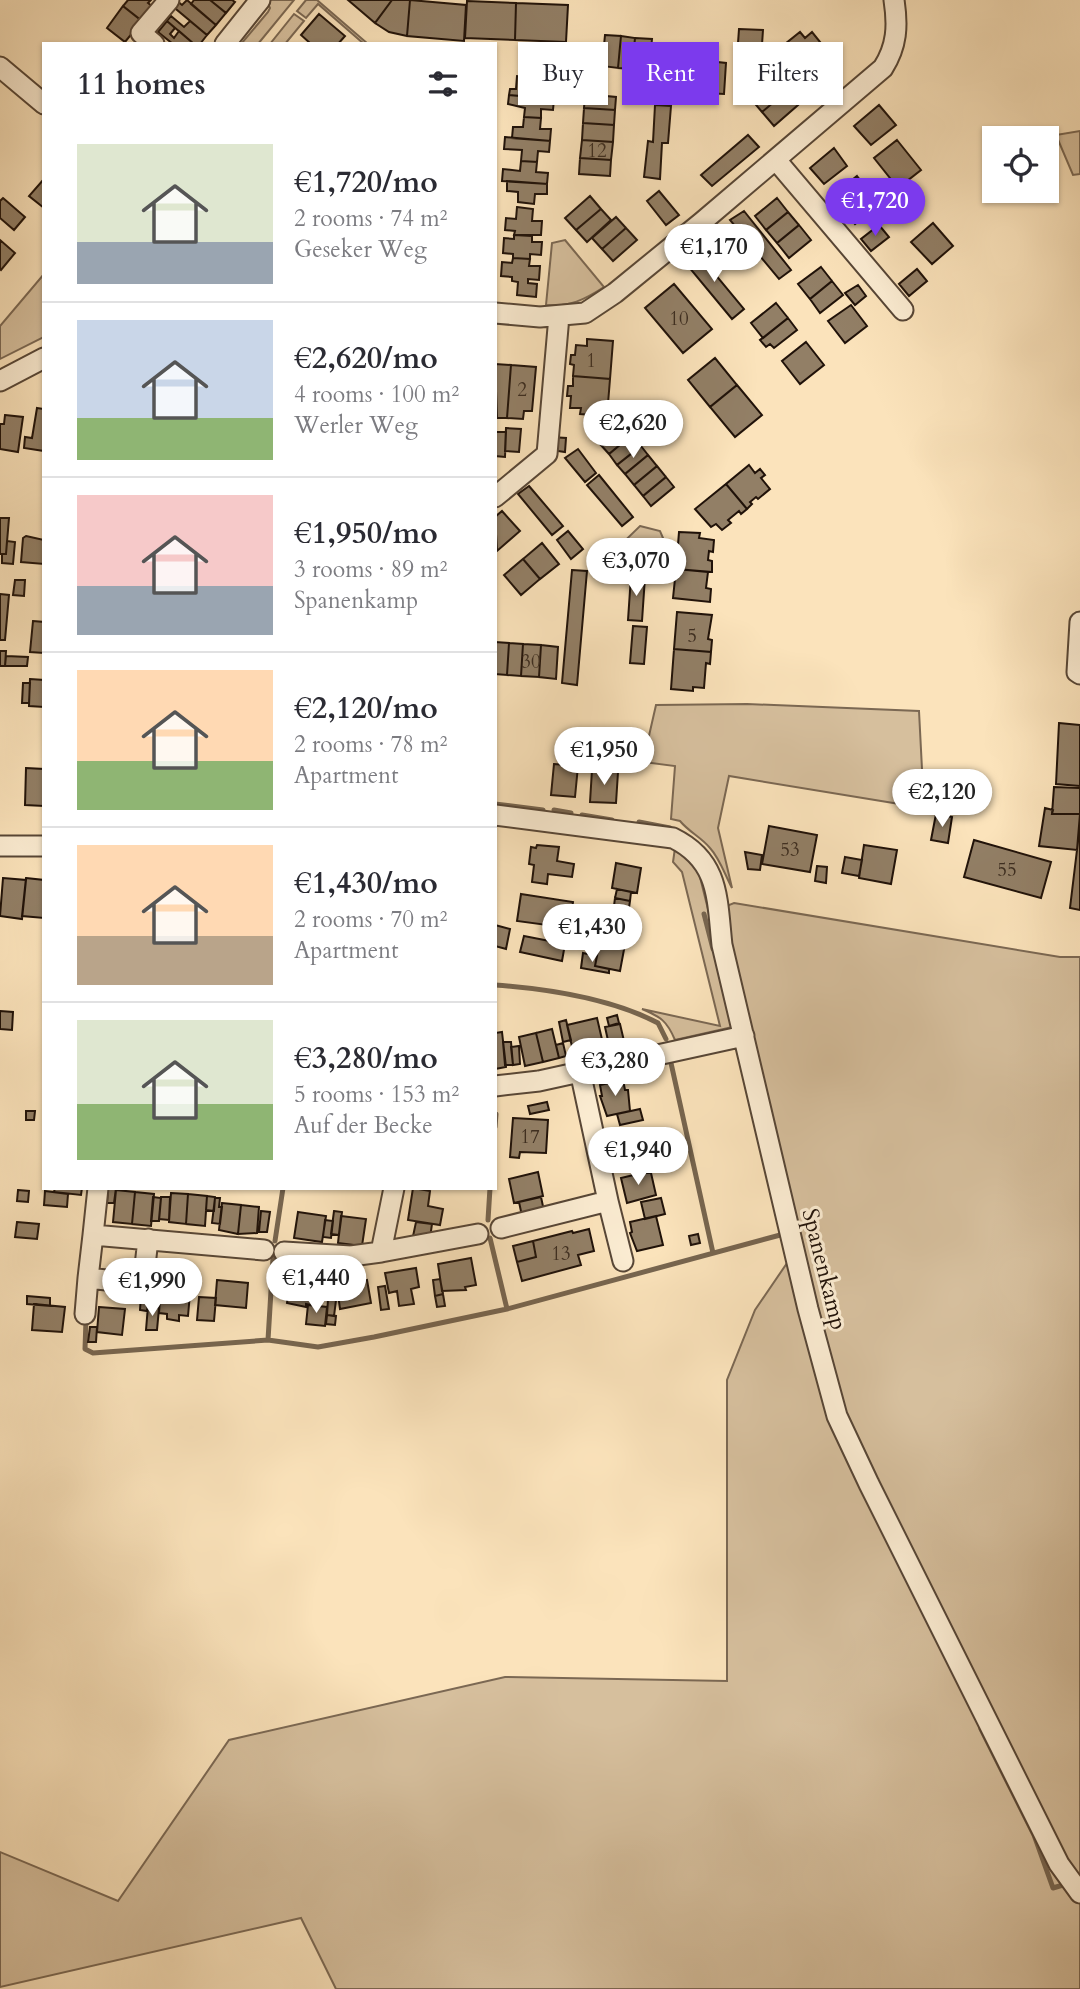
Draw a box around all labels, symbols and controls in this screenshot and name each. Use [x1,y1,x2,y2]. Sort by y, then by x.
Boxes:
chip: Buy [518,42,608,105]
chip: Rent [622,42,719,105]
chip: Filters [733,42,843,105]
text: 11 homes [77,64,206,105]
icon: filters [424,65,462,103]
map controls [982,126,1059,203]
button: locate [982,126,1059,203]
house number: 12 [587,138,607,164]
text: €1,720/mo [294,162,438,203]
icon: home [133,172,217,256]
pin: €1,720 [818,178,932,238]
text: €1,720 [841,185,909,216]
text: 2 rooms · 74 m² [294,203,447,234]
pin: €1,170 [657,224,771,284]
text: €1,170 [680,231,748,262]
text: Geseker Weg [294,234,427,265]
house number: 10 [669,306,689,332]
text: €2,620/mo [294,338,438,379]
icon: home [133,348,217,432]
house number: 1 [586,348,596,374]
house number: 2 [517,377,527,403]
text: 4 rooms · 100 m² [294,379,459,410]
pin: €2,620 [576,400,690,460]
text: €2,620 [599,407,667,438]
text: Werler Weg [294,410,418,441]
text: €1,950/mo [294,513,438,554]
icon: home [133,523,217,607]
pin: €3,070 [579,538,693,598]
text: €3,070 [602,545,670,576]
text: 3 rooms · 89 m² [294,554,447,585]
text: Spanenkamp [294,585,418,616]
house number: 5 [687,623,697,649]
house number: 30 [521,649,541,675]
text: €2,120/mo [294,688,438,729]
icon: home [133,698,217,782]
pin: €1,950 [547,728,661,787]
text: 2 rooms · 78 m² [294,729,447,760]
text: €1,950 [570,734,638,765]
text: Apartment [294,760,398,791]
pin: €2,120 [885,770,999,829]
text: €2,120 [908,776,976,807]
house number: 53 [780,837,800,863]
house number: 55 [997,857,1017,883]
text: €1,430/mo [294,863,438,904]
icon: home [133,873,217,957]
text: 2 rooms · 70 m² [294,904,447,935]
pin: €1,430 [535,904,649,964]
text: €1,430 [558,911,626,942]
text: Apartment [294,935,398,966]
text: €3,280/mo [294,1038,438,1079]
pin: €3,280 [558,1038,672,1098]
text: €3,280 [581,1045,649,1076]
icon: home [133,1048,217,1132]
text: 5 rooms · 153 m² [294,1079,459,1110]
text: Auf der Becke [294,1110,433,1141]
house number: 17 [520,1124,540,1150]
pin: €1,940 [581,1128,695,1187]
text: €1,940 [604,1134,672,1165]
street label: Spanenkamp [794,1205,855,1333]
house number: 13 [551,1241,571,1267]
pin: €1,440 [259,1256,373,1315]
pin: €1,990 [95,1258,209,1318]
text: €1,440 [282,1262,350,1293]
text: €1,990 [118,1265,186,1296]

